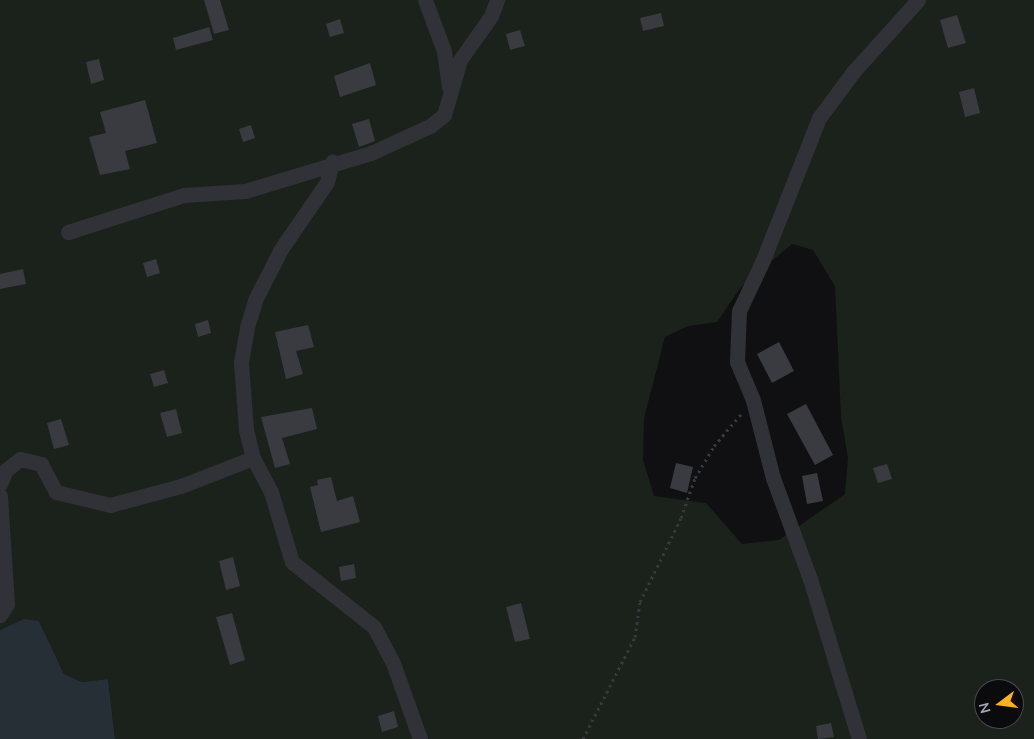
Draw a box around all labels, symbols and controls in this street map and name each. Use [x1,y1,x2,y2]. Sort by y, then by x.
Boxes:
north arrow [974,679,1024,729]
text: N [974,700,996,715]

